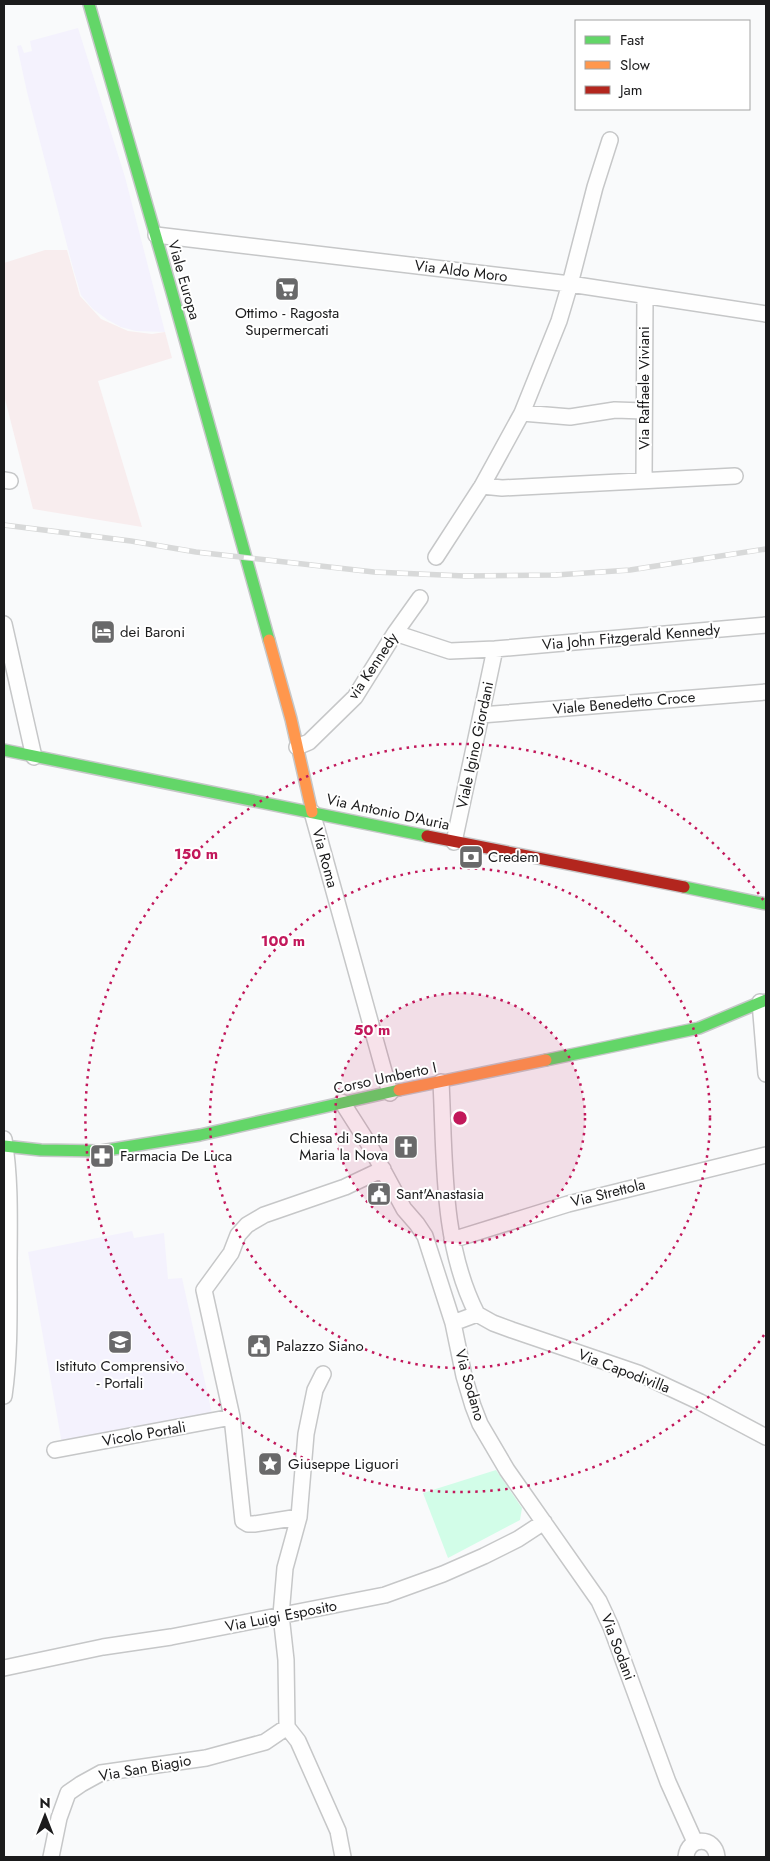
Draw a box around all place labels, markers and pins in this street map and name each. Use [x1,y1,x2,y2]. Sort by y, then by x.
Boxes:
supermarket icon: Ottimo - Ragosta Supermercati [274,276,300,302]
place label: Ottimo - Ragosta Supermercati [235,302,339,341]
hotel icon: dei Baroni [90,619,116,645]
place label: dei Baroni [120,621,185,643]
bank icon: Credem [458,844,484,870]
place label: Credem [488,846,539,868]
centre of rings [451,1109,469,1127]
place label: Chiesa di Santa Maria la Nova [289,1127,388,1166]
church icon: Chiesa di Santa Maria la Nova [393,1134,419,1160]
pharmacy icon: Farmacia De Luca [89,1143,115,1169]
place label: Farmacia De Luca [120,1145,232,1167]
public building icon: Sant'Anastasia [366,1181,392,1207]
place label: Sant'Anastasia [396,1183,484,1205]
school or university icon: Istituto Comprensivo - Portali [107,1329,133,1355]
public building icon: Palazzo Siano [246,1333,272,1359]
place label: Palazzo Siano [276,1335,364,1357]
place label: Istituto Comprensivo - Portali [56,1355,184,1394]
place icon: Giuseppe Liguori [257,1451,283,1477]
place label: Giuseppe Liguori [288,1453,399,1475]

